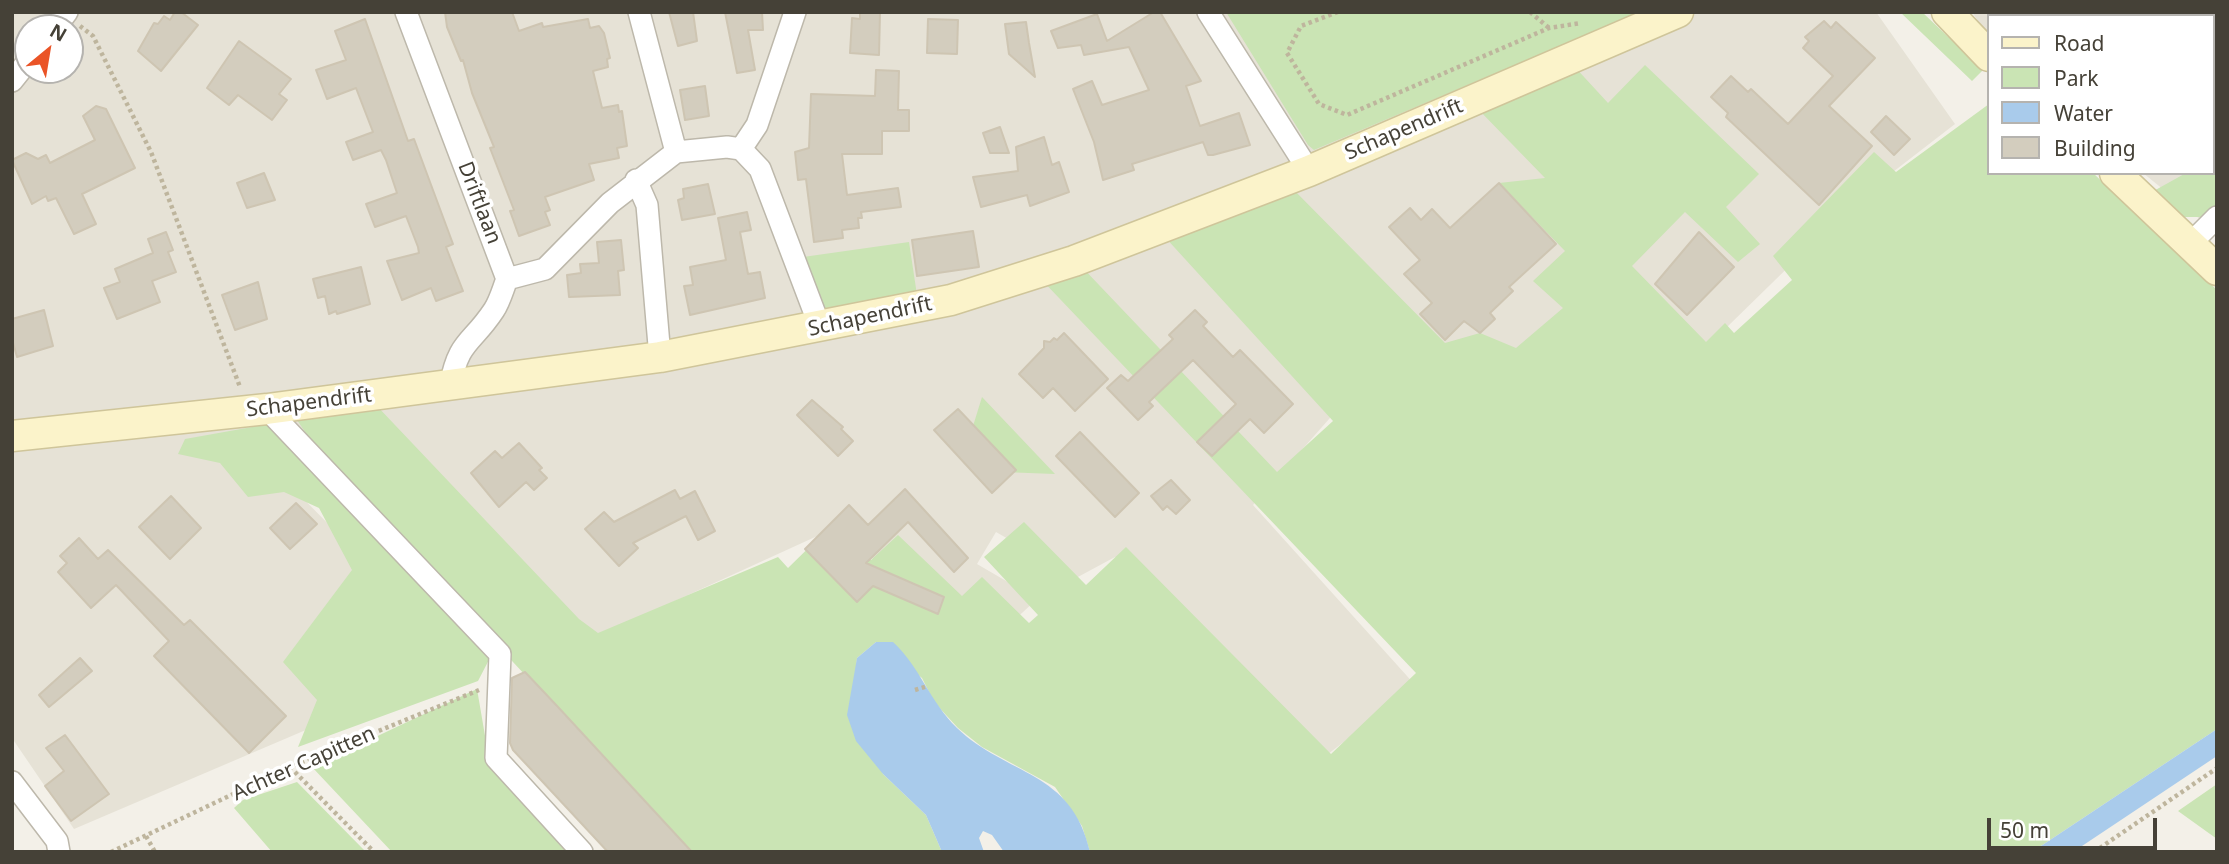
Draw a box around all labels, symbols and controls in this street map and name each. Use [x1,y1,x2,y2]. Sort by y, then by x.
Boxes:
north arrow [14,14,84,84]
legend [1988,14,2215,175]
text: N [45,17,72,48]
text: Road [2054,29,2104,57]
text: Park [2054,64,2098,92]
street label: Schapendrift [1341,94,1467,166]
text: Water [2054,99,2113,127]
text: Building [2054,134,2136,162]
street label: Driftlaan [452,158,506,248]
street label: Schapendrift [806,292,934,342]
street label: Schapendrift [245,383,373,423]
street label: Achter Capitten [229,721,379,807]
scale bar [1991,804,2161,848]
text: 50 m [2000,816,2049,844]

